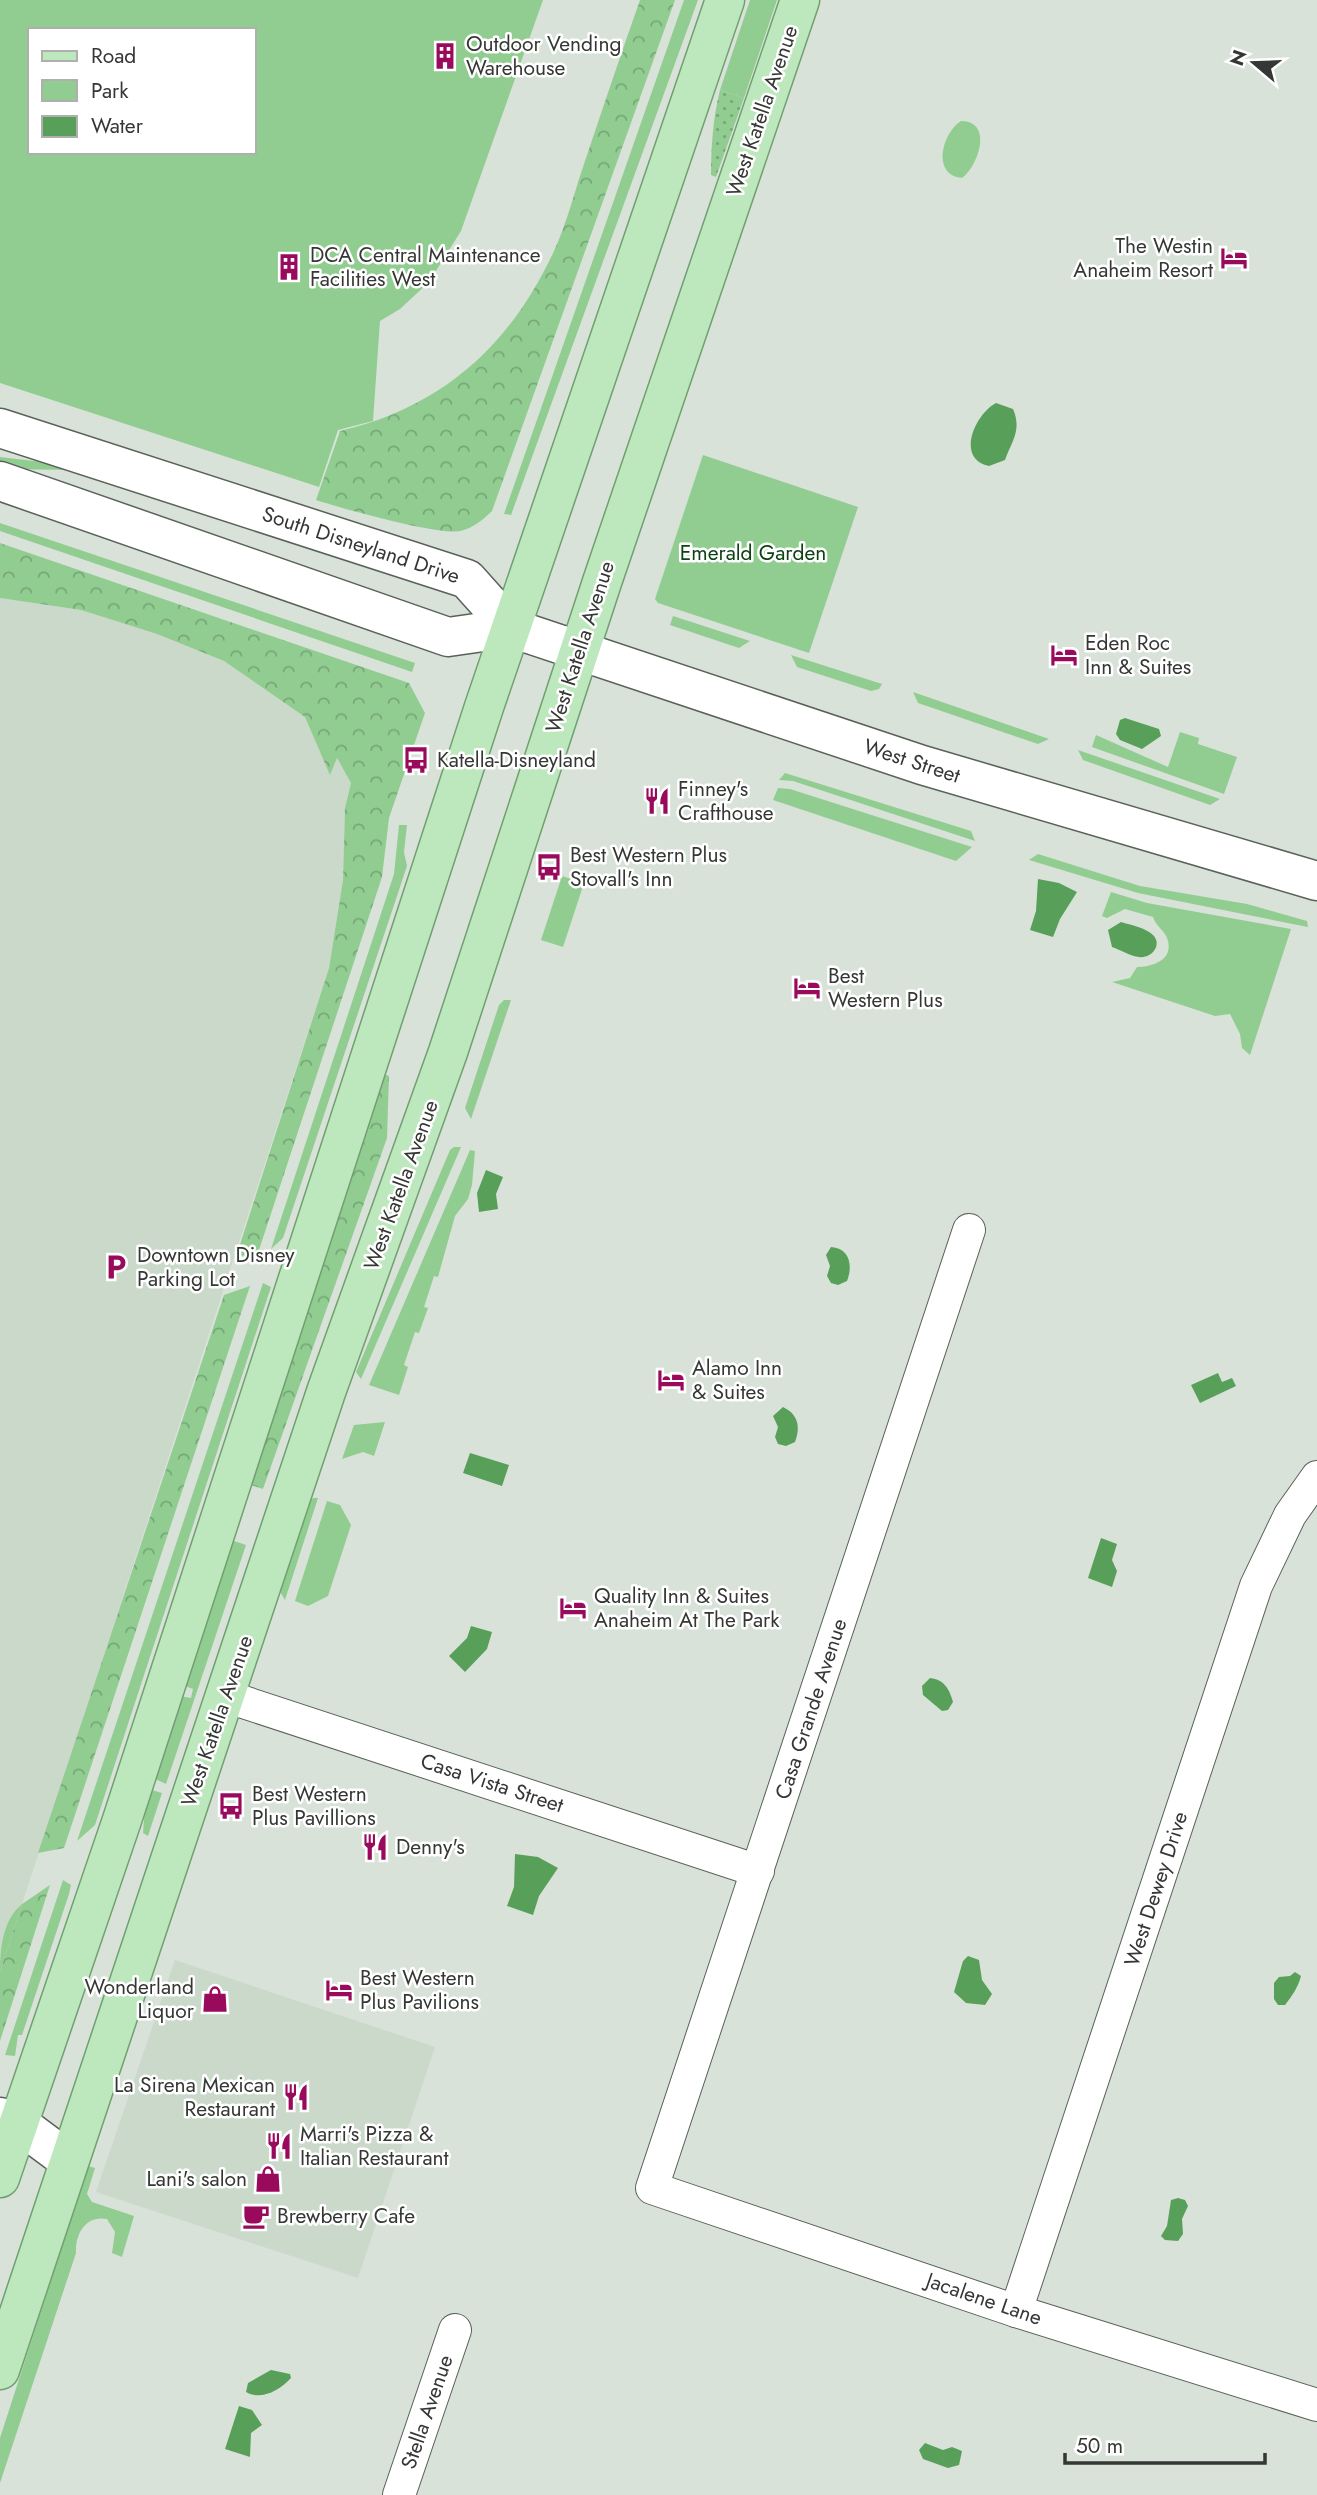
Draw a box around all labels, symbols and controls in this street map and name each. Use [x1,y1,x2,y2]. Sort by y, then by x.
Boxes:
street label: West Katella Avenue [719,21,805,201]
legend [28,28,256,154]
north arrow [1219,28,1289,98]
place label: Outdoor Vending Warehouse [466,29,622,83]
text: Road [91,41,136,71]
building icon: Outdoor Vending Warehouse [430,41,460,71]
text: N [1223,46,1254,69]
text: Park [91,76,129,106]
text: Water [91,111,144,141]
place label: The Westin Anaheim Resort [1073,231,1213,285]
place label: DCA Central Maintenance Facilities West [310,240,541,294]
hotel icon: The Westin Anaheim Resort [1219,243,1249,273]
building icon: DCA Central Maintenance Facilities West [274,252,304,282]
street label: South Disneyland Drive [258,499,464,591]
park label: Emerald Garden [680,538,826,568]
street label: West Katella Avenue [538,557,622,737]
place label: Eden Roc Inn & Suites [1085,628,1191,682]
hotel icon: Eden Roc Inn & Suites [1049,640,1079,670]
street label: West Street [860,731,964,791]
bus stop icon: Katella-Disneyland [401,745,431,775]
place label: Katella-Disneyland [437,745,596,775]
place label: Finney's Crafthouse [678,774,774,828]
restaurant icon: Finney's Crafthouse [642,786,672,816]
place label: Best Western Plus Stovall's Inn [570,840,727,894]
bus stop icon: Best Western Plus Stovall's Inn [534,852,564,882]
place label: Best Western Plus [828,961,943,1015]
hotel icon: Best Western Plus [792,973,822,1003]
street label: West Katella Avenue [356,1096,446,1274]
place label: Downtown Disney Parking Lot [137,1240,295,1294]
parking icon: Downtown Disney Parking Lot [101,1252,131,1282]
place label: Alamo Inn & Suites [692,1353,782,1407]
hotel icon: Alamo Inn & Suites [656,1365,686,1395]
place label: Quality Inn & Suites Anaheim At The Park [594,1581,780,1635]
hotel icon: Quality Inn & Suites Anaheim At The Park [558,1593,588,1623]
street label: Casa Grande Avenue [768,1615,854,1803]
street label: West Katella Avenue [174,1631,260,1811]
street label: Casa Vista Street [417,1746,567,1820]
place label: Best Western Plus Pavillions [252,1779,376,1833]
bus stop icon: Best Western Plus Pavillions [216,1791,246,1821]
street label: West Dewey Drive [1117,1808,1195,1970]
restaurant icon: Denny's [360,1832,390,1862]
place label: Denny's [396,1832,465,1862]
place label: Best Western Plus Pavilions [360,1963,479,2017]
place label: Wonderland Liquor [84,1972,195,2026]
hotel icon: Best Western Plus Pavilions [324,1975,354,2005]
shop icon: Wonderland Liquor [200,1984,230,2014]
place label: La Sirena Mexican Restaurant [114,2070,275,2124]
restaurant icon: La Sirena Mexican Restaurant [281,2082,311,2112]
place label: Marri's Pizza & Italian Restaurant [300,2119,449,2173]
restaurant icon: Marri's Pizza & Italian Restaurant [264,2131,294,2161]
place label: Lani's salon [146,2164,247,2194]
shop icon: Lani's salon [253,2164,283,2194]
cafe icon: Brewberry Cafe [241,2201,271,2231]
place label: Brewberry Cafe [277,2201,415,2231]
street label: Jacalene Lane [919,2264,1046,2333]
street label: Stella Avenue [393,2351,461,2473]
scale bar [1065,2422,1264,2466]
text: 50 m [1076,2431,1123,2461]

